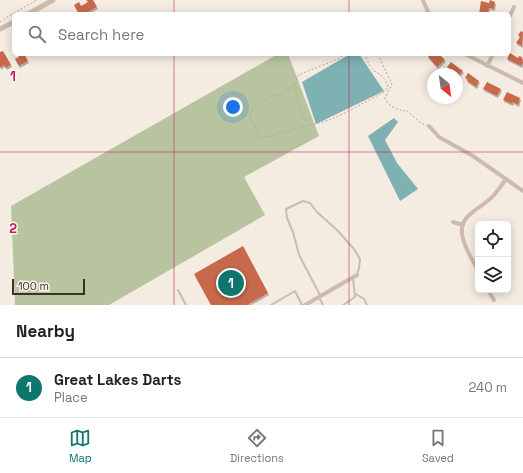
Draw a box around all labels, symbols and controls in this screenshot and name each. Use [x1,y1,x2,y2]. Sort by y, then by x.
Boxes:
search box [12,12,511,56]
icon: search [26,23,48,45]
text: Search here [58,25,144,44]
text: 1 [10,68,16,85]
north arrow [427,68,463,104]
your location [223,97,243,117]
text: 2 [9,220,17,237]
map controls [475,221,511,293]
button: locate [475,221,511,257]
button: layers [475,257,511,293]
pin: 1 [218,268,244,298]
scale bar [12,277,85,296]
text: 100 m [18,279,49,293]
text: Nearby [16,320,75,342]
text: Great Lakes Darts [54,370,181,389]
text: 1 [26,379,32,396]
text: 240 m [469,379,507,396]
text: Place [54,389,88,406]
tab: Map [69,427,92,465]
tab: Directions [230,427,284,465]
tab: Saved [422,427,454,465]

